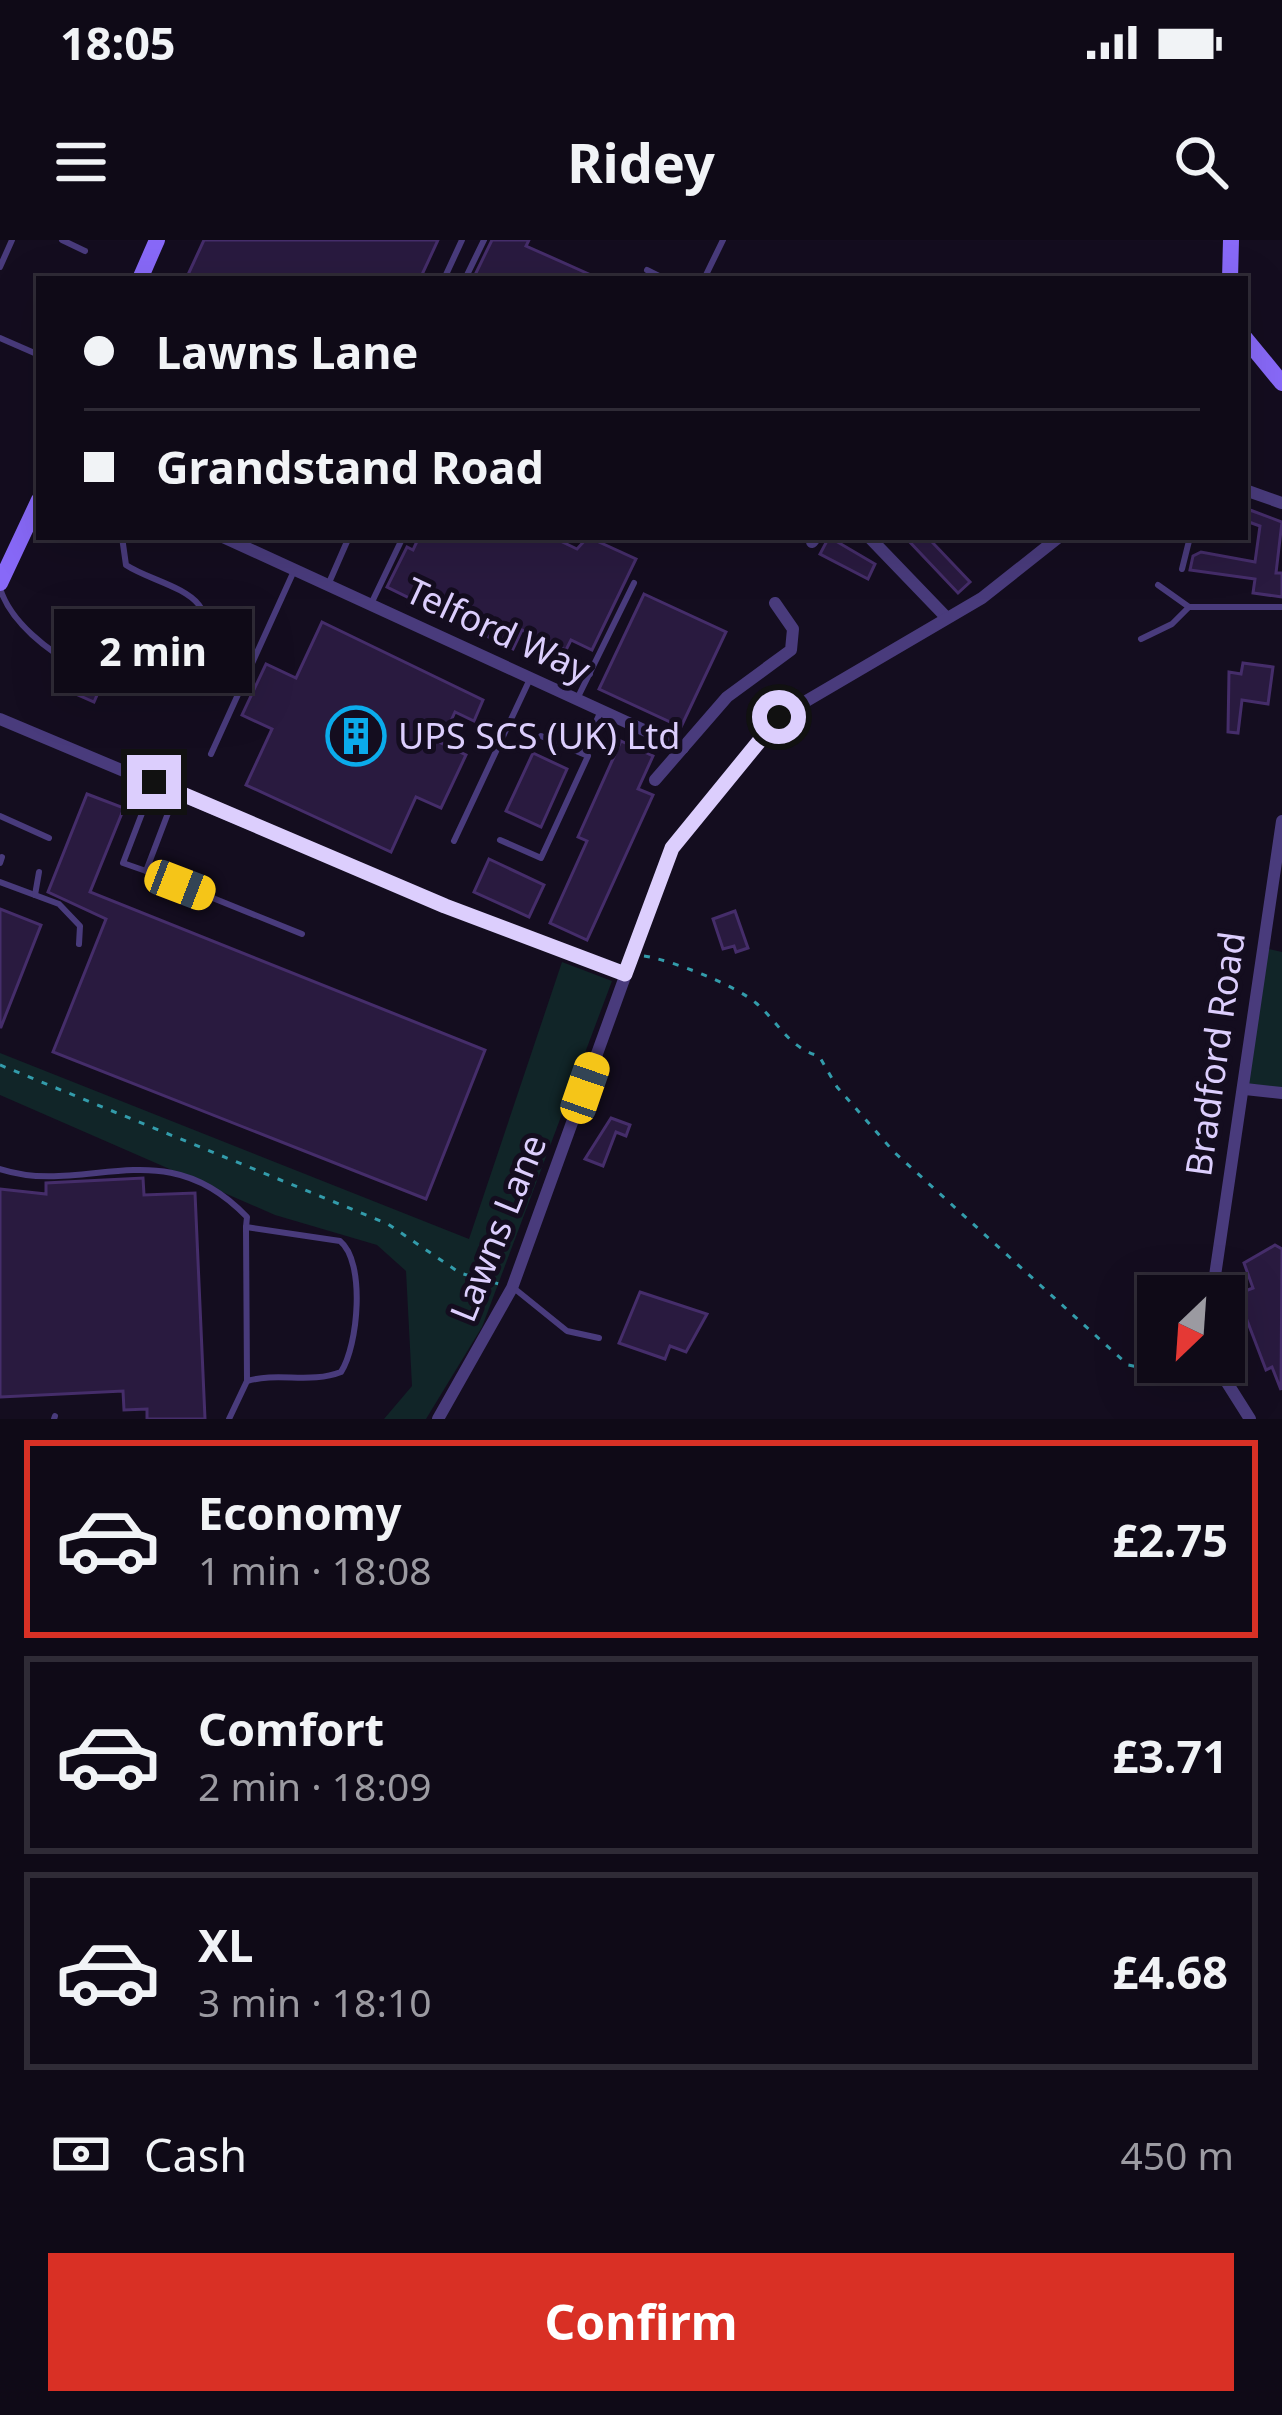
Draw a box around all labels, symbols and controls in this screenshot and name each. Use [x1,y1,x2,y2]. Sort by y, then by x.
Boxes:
text: 18:05 [60,12,176,73]
text: Ridey [567,125,715,199]
icon: menu [48,129,114,195]
icon: search [1168,129,1234,195]
text: Lawns Lane [156,321,418,382]
text: Grandstand Road [156,436,544,497]
street label: Telford Way [398,565,599,694]
callout: 2 min [55,608,253,692]
text: 2 min [99,624,207,677]
route start [752,690,806,744]
building icon: UPS SCS (UK) Ltd [325,705,387,767]
place label: UPS SCS (UK) Ltd [398,711,680,760]
route end [127,755,181,809]
car [140,855,220,915]
street label: Bradford Road [1173,929,1256,1179]
car [556,1048,614,1128]
street label: Lawns Lane [438,1127,557,1329]
north arrow [1137,1275,1245,1383]
map controls [1137,1275,1245,1383]
text: Economy [198,1482,402,1543]
icon: car [54,1485,162,1593]
text: £2.75 [1112,1509,1228,1570]
text: 1 min · 18:08 [198,1543,432,1596]
text: Comfort [198,1698,384,1759]
icon: car [54,1701,162,1809]
text: £3.71 [1112,1725,1228,1786]
text: 2 min · 18:09 [198,1759,432,1812]
text: XL [198,1914,253,1975]
icon: car [54,1917,162,2025]
text: £4.68 [1112,1941,1228,2002]
text: 3 min · 18:10 [198,1975,432,2028]
icon: cash [48,2121,114,2187]
text: Cash [144,2124,247,2185]
text: 450 m [1120,2128,1234,2181]
button: Confirm [48,2253,1234,2391]

